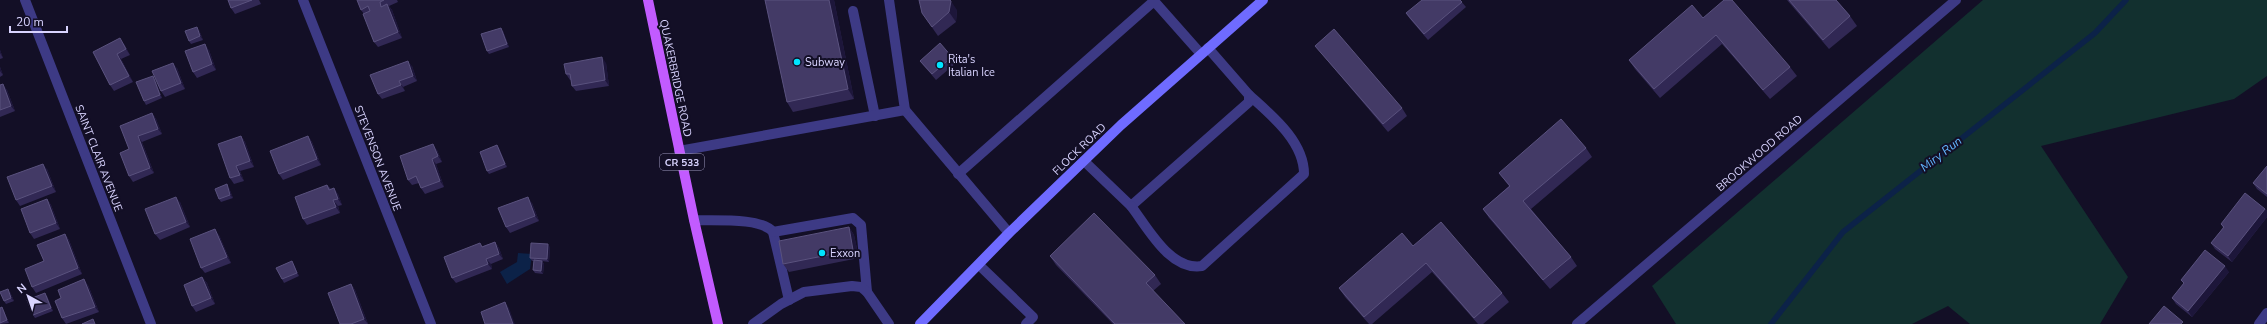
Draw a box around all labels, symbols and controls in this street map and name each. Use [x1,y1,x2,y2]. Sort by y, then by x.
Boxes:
scale bar [10,8,67,34]
text: 20 m [16,14,44,30]
street label: QUAKERBRIDGE ROAD [656,18,695,138]
place label: Rita's Italian Ice [948,52,995,80]
place label: Subway [805,55,845,70]
marker: Subway [792,57,802,67]
marker: Rita's Italian Ice [935,60,945,70]
street label: SAINT CLAIR AVENUE [71,103,126,214]
street label: STEVENSON AVENUE [350,103,405,213]
street label: BROOKWOOD ROAD [1713,112,1806,195]
street label: FLOCK ROAD [1049,120,1109,179]
water label: Miry Run [1917,133,1965,175]
road number: CR 533 [660,154,704,170]
place label: Exxon [830,246,860,261]
marker: Exxon [817,248,827,258]
north arrow [8,276,48,316]
text: N [14,280,30,297]

